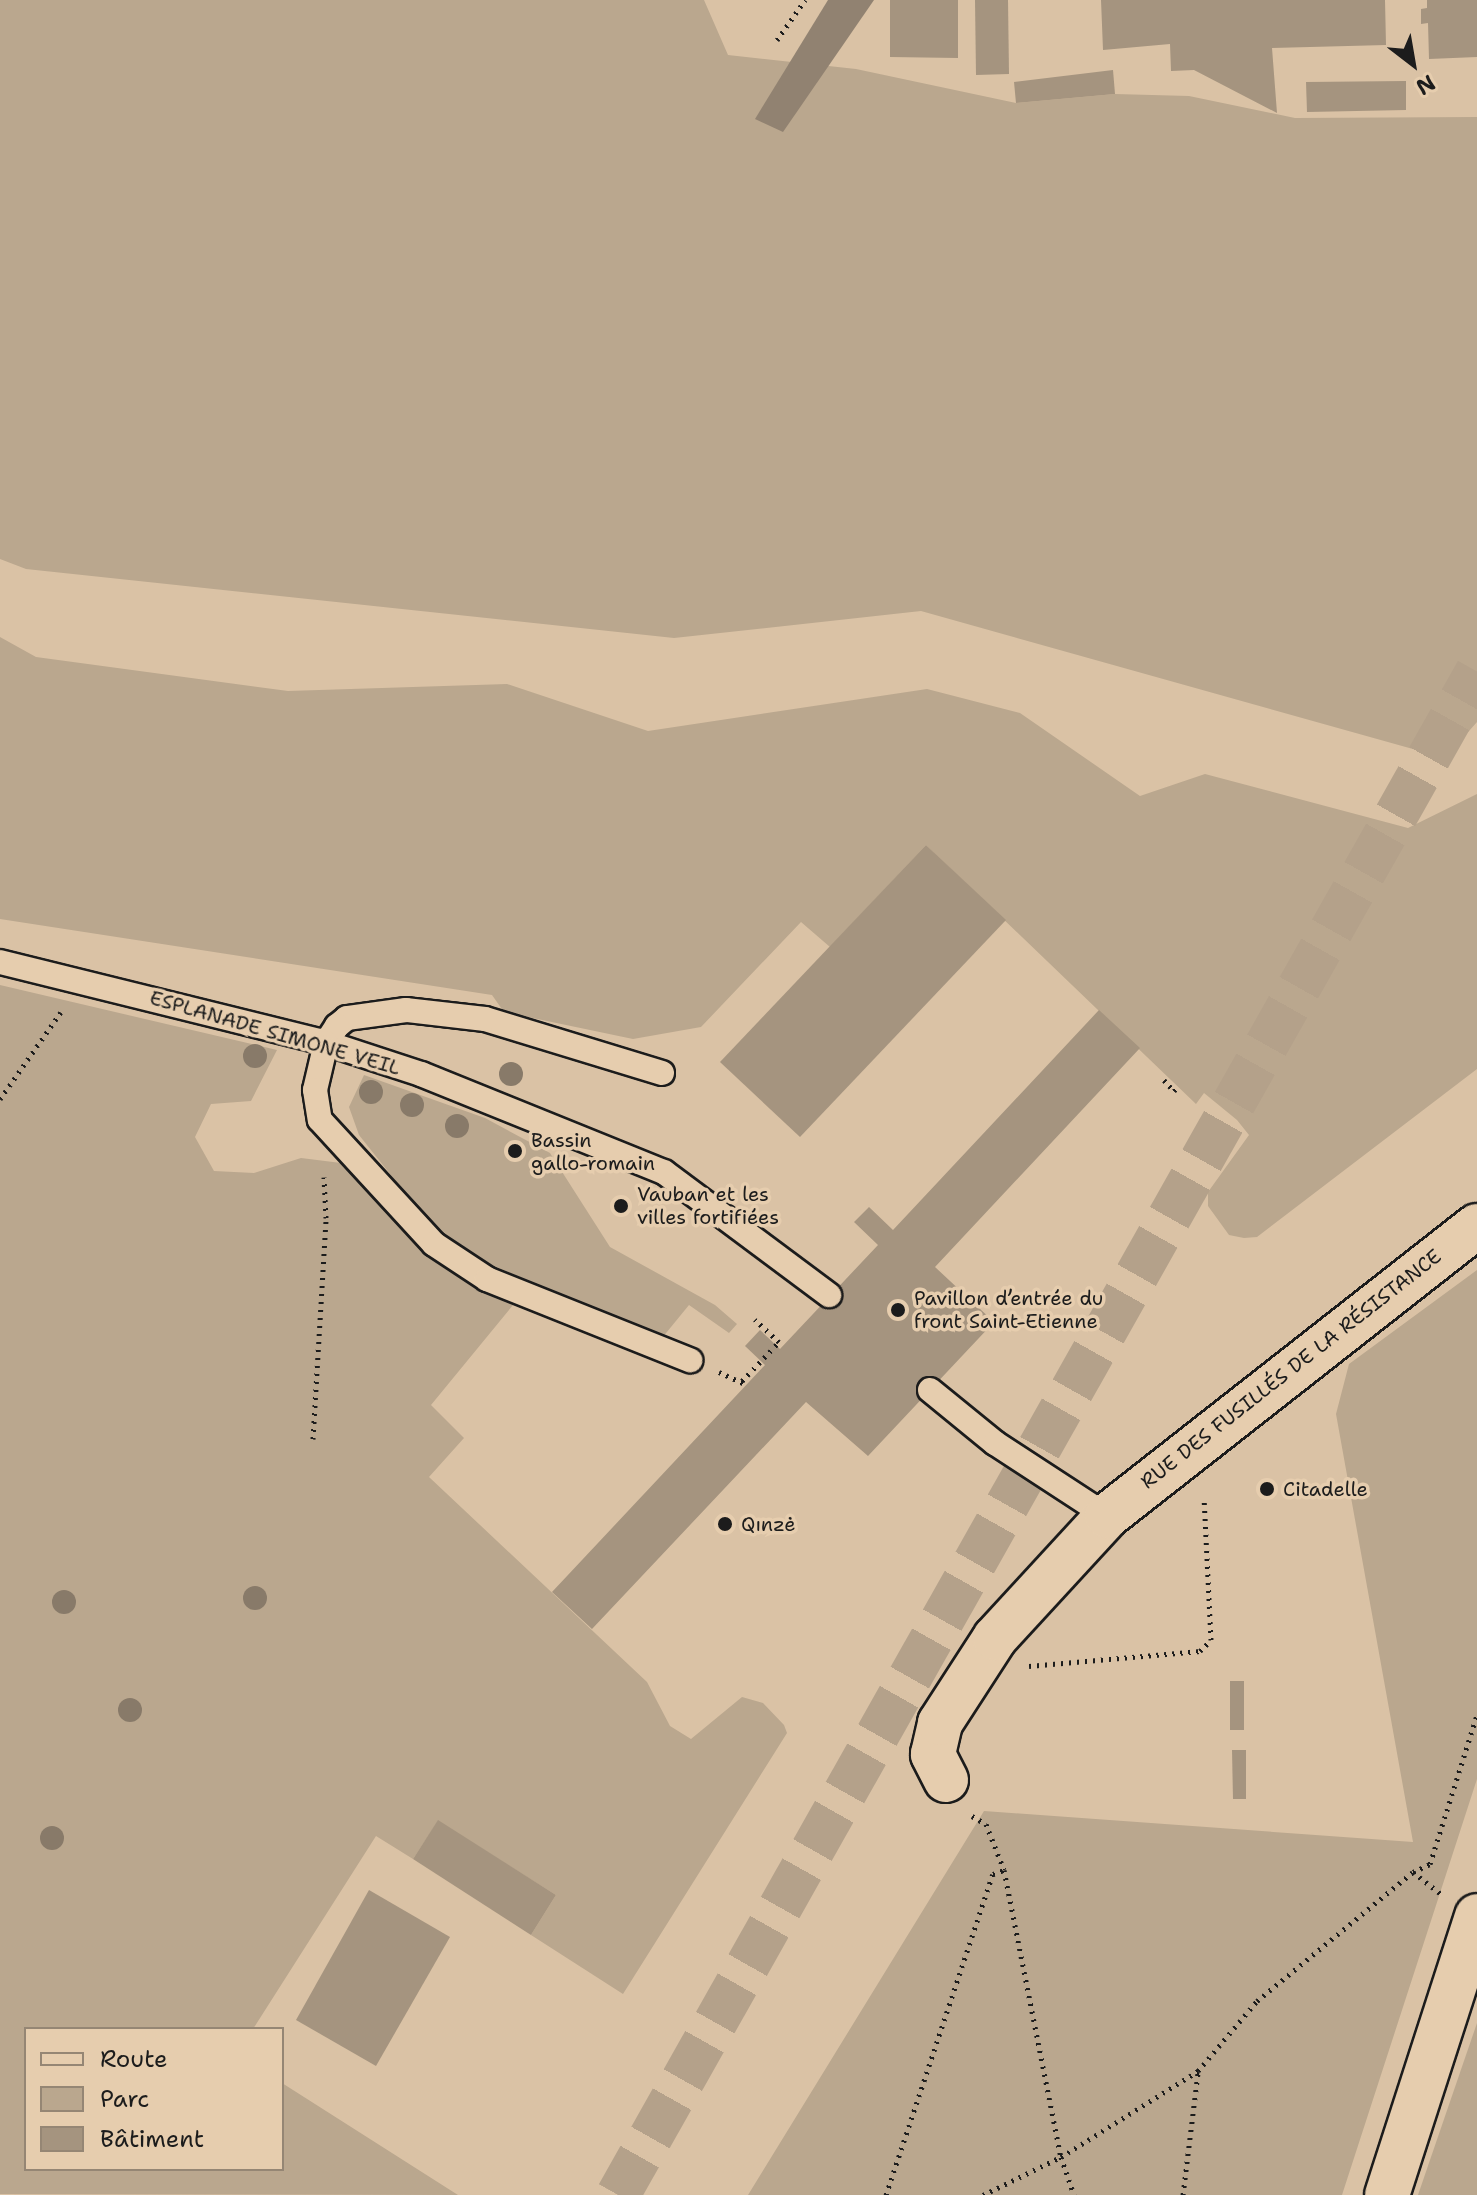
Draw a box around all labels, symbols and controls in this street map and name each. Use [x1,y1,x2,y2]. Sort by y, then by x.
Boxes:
north arrow [1373,24,1453,104]
text: N [1411,68,1441,102]
street label: ESPLANADE SIMONE VEIL [147,986,403,1080]
place label: Bassin gallo-romain [531,1128,655,1175]
marker: Bassin gallo-romain [506,1142,524,1160]
place label: Vauban et les villes fortifiées [637,1182,779,1229]
marker: Vauban et les villes fortifiées [612,1197,630,1215]
street label: RUE DES FUSILLÉS DE LA RÉSISTANCE [1136,1244,1446,1494]
place label: Pavillon d’entrée du front Saint-Etienne [914,1286,1103,1333]
marker: Pavillon d’entrée du front Saint-Etienne [889,1301,907,1319]
place label: Citadelle [1283,1477,1368,1501]
marker: Citadelle [1258,1480,1276,1498]
place label: Qınzė [741,1512,796,1536]
marker: Qınzė [716,1515,734,1533]
legend [24,2027,284,2171]
text: Route [100,2043,168,2075]
text: Parc [100,2083,149,2115]
text: Bâtiment [100,2123,204,2155]

